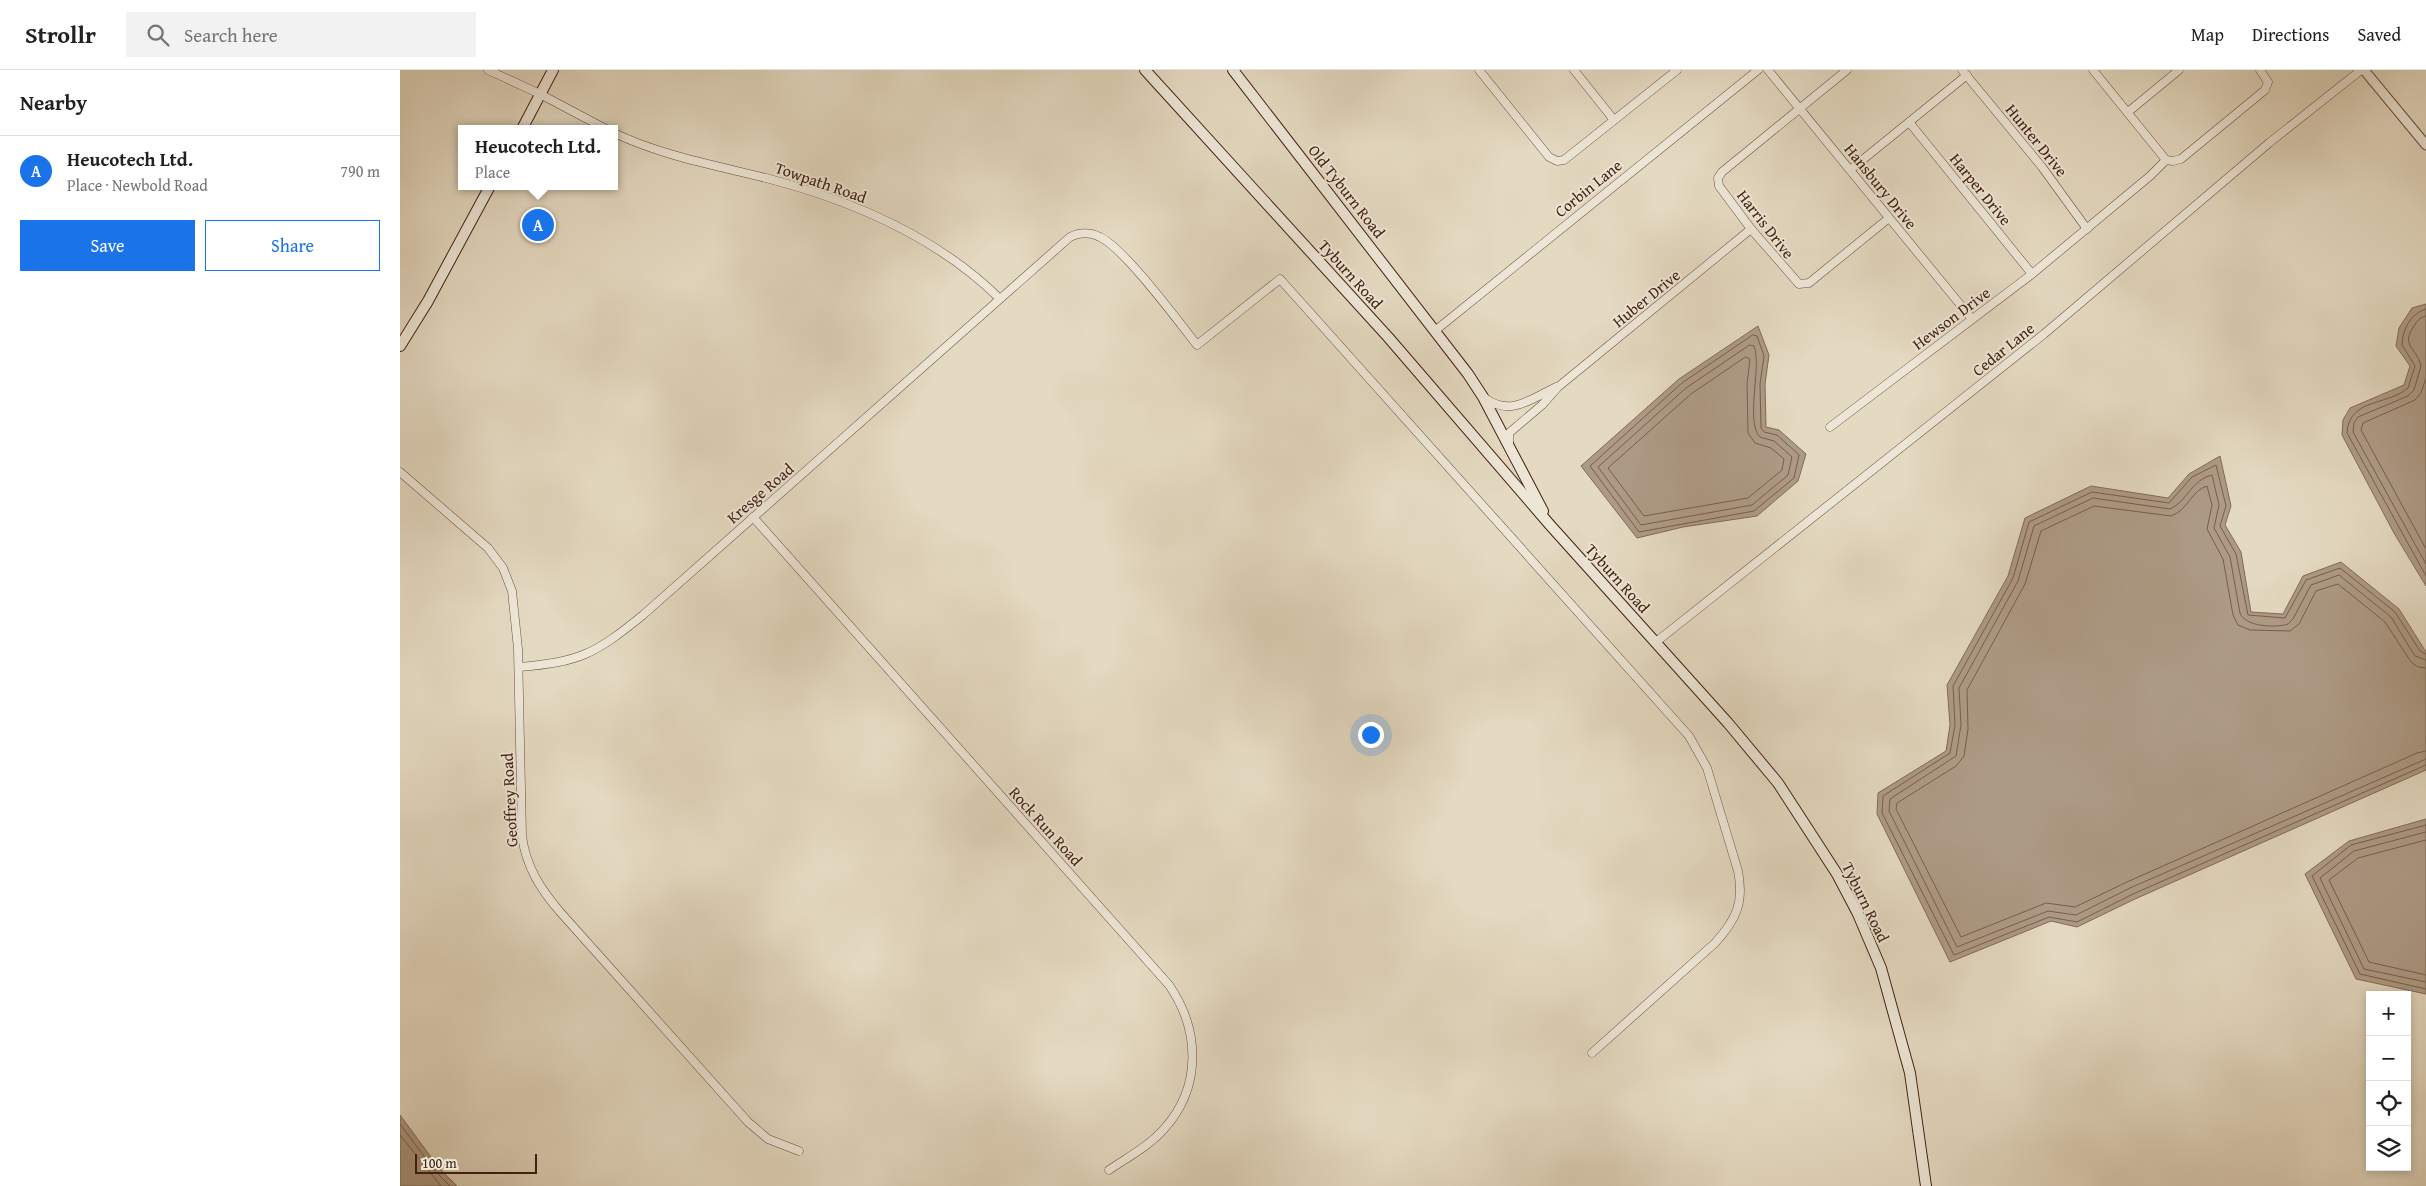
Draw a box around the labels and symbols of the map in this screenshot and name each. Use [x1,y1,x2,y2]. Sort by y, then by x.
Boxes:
street label: Hunter Drive [2000,98,2074,182]
street label: Hansbury Drive [1839,138,1923,234]
street label: Old Tyburn Road [1303,139,1391,243]
street label: Harper Drive [1944,148,2018,230]
street label: Corbin Lane [1549,153,1627,223]
street label: Towpath Road [772,155,870,209]
street label: Harris Drive [1731,184,1801,264]
pin: A [522,206,554,244]
street label: Tyburn Road [1313,234,1389,314]
street label: Huber Drive [1607,263,1685,333]
street label: Hewson Drive [1907,281,1995,355]
street label: Cedar Lane [1967,316,2039,382]
street label: Kresge Road [721,457,799,529]
street label: Tyburn Road [1580,538,1656,618]
your location [1358,722,1384,748]
street label: Geoffrey Road [495,752,523,848]
street label: Rock Run Road [1004,781,1089,871]
street label: Tyburn Road [1836,858,1896,947]
scale bar [415,1151,538,1174]

